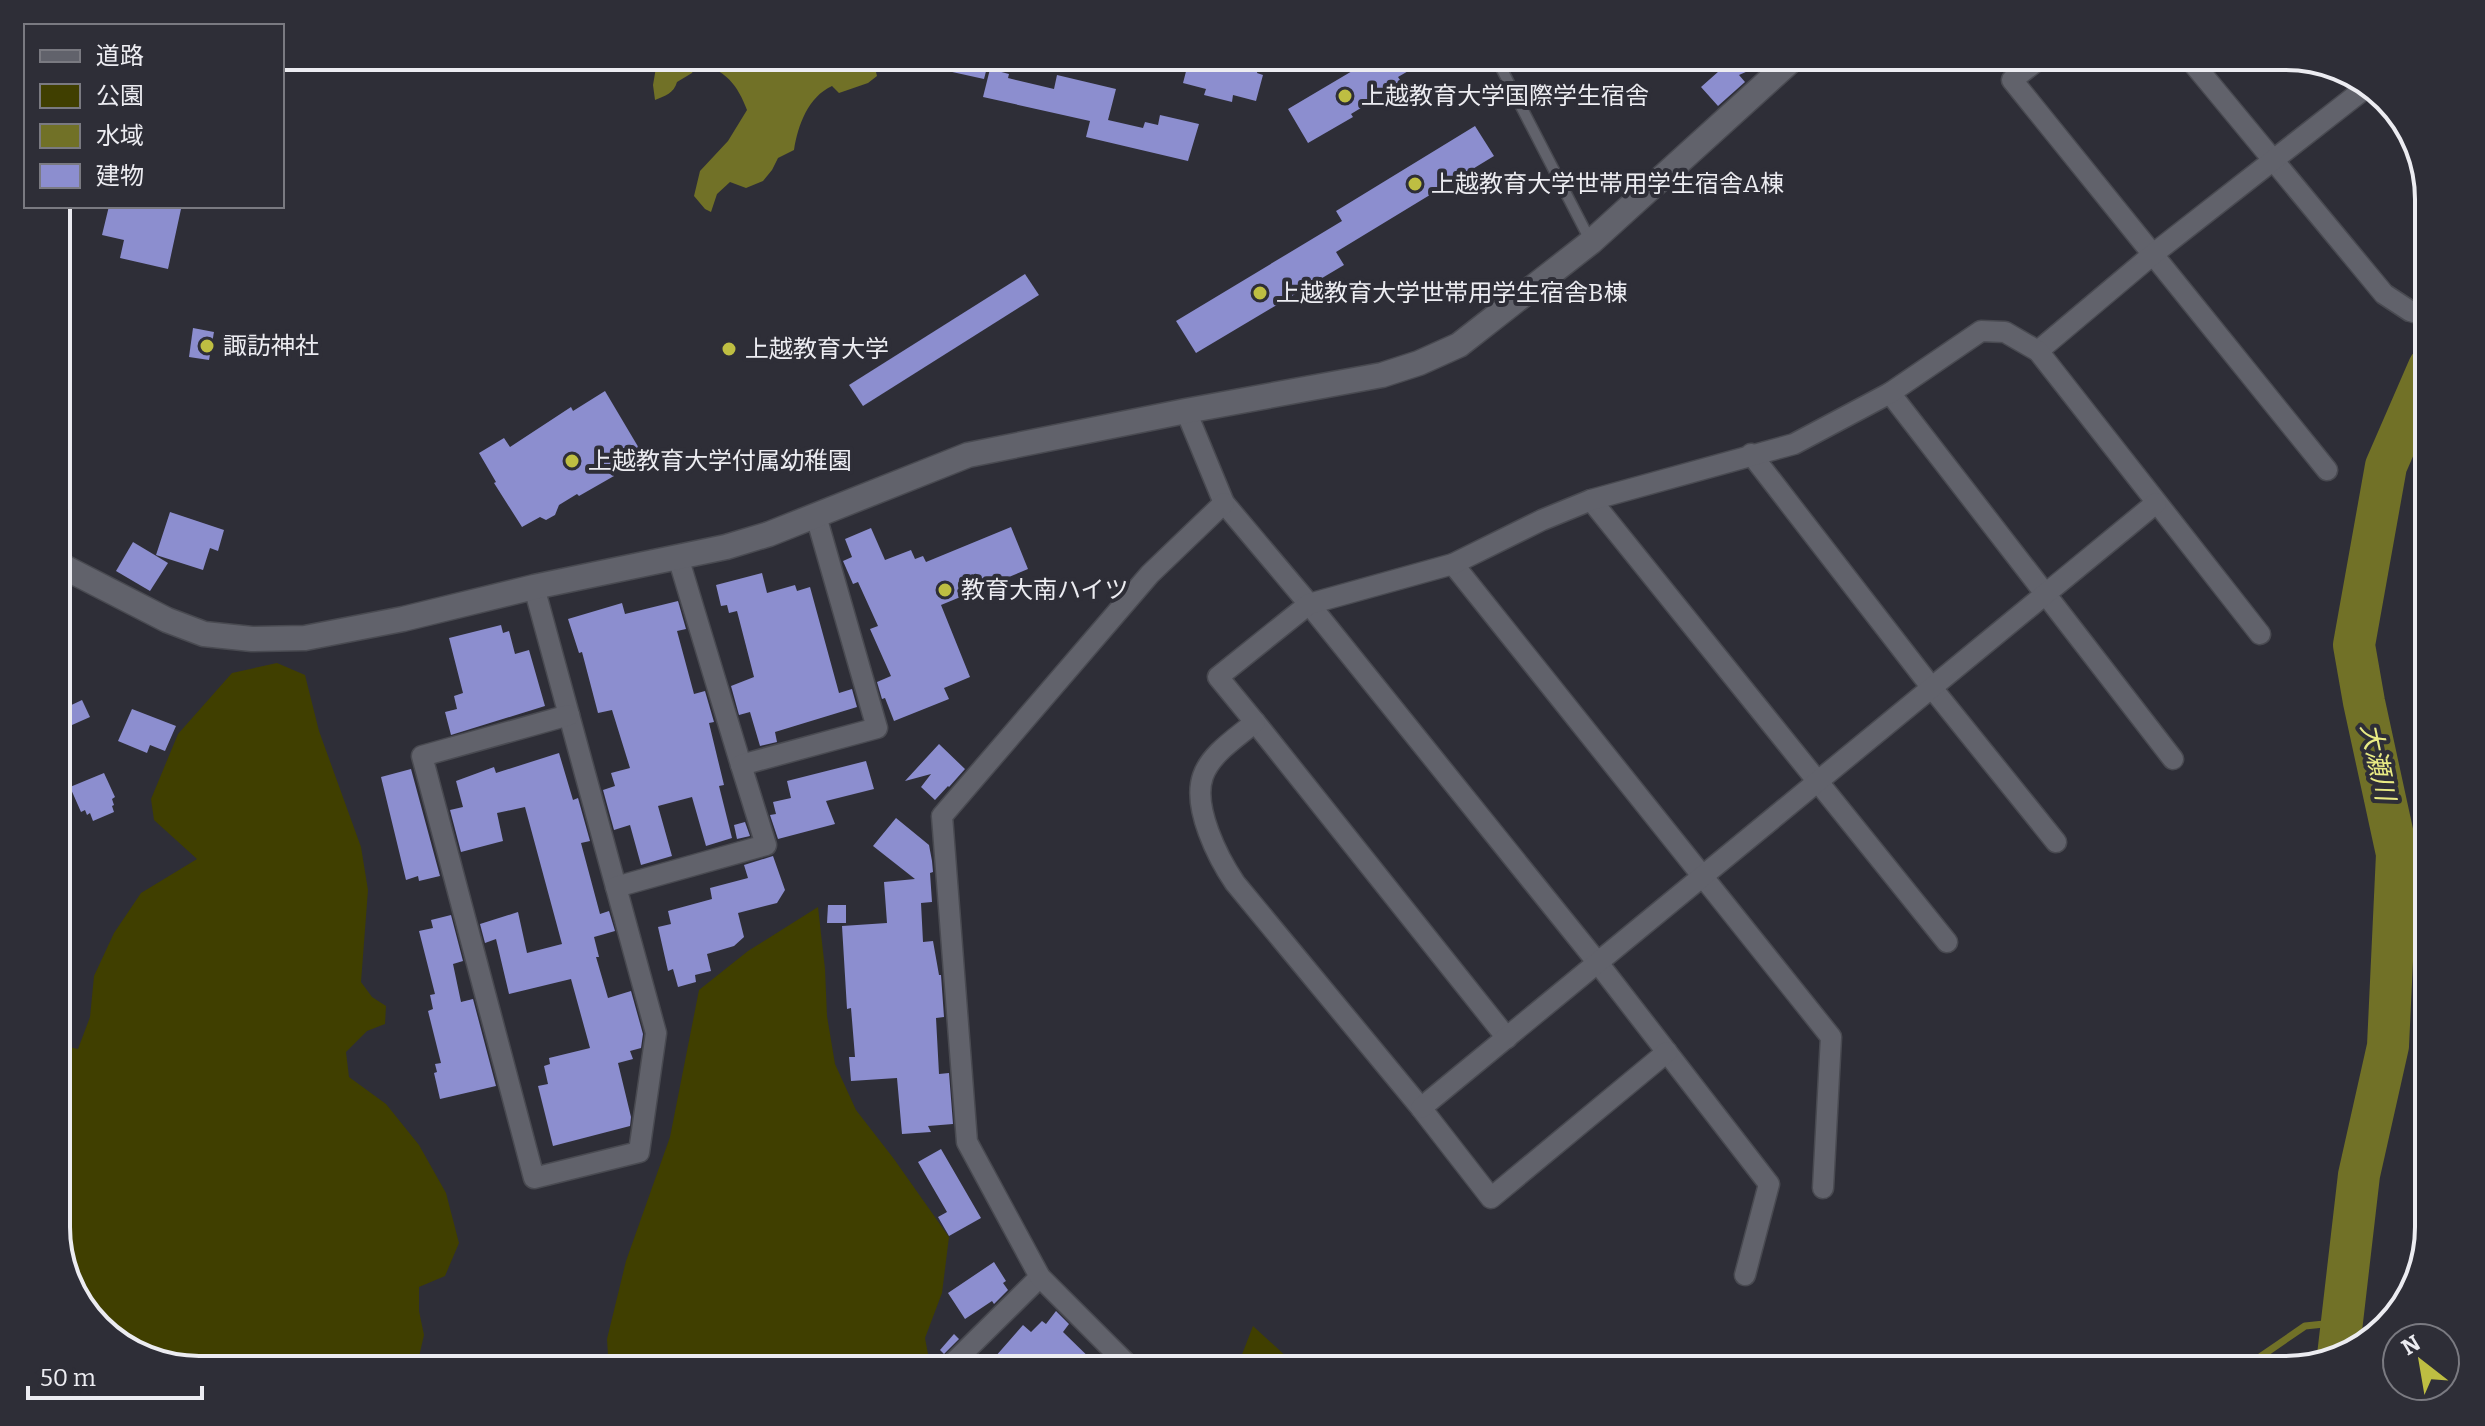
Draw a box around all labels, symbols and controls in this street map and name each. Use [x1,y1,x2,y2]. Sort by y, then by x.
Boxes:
legend [24,24,284,208]
text: 道路 [96,42,144,70]
text: 公園 [96,82,144,110]
place label: 上越教育大学国際学生宿舎 [1361,82,1649,110]
marker: 上越教育大学国際学生宿舎 [1336,87,1354,105]
text: 水域 [96,122,144,150]
text: 建物 [96,162,144,190]
place label: 上越教育大学世帯用学生宿舎A棟 [1431,170,1784,198]
marker: 上越教育大学世帯用学生宿舎A棟 [1406,175,1424,193]
place label: 上越教育大学世帯用学生宿舎B棟 [1276,279,1627,307]
marker: 上越教育大学世帯用学生宿舎B棟 [1251,284,1269,302]
place label: 諏訪神社 [223,332,319,360]
place label: 上越教育大学 [745,335,889,363]
marker: 諏訪神社 [198,337,216,355]
marker: 上越教育大学 [720,340,738,358]
place label: 上越教育大学付属幼稚園 [588,447,852,475]
marker: 上越教育大学付属幼稚園 [563,452,581,470]
place label: 教育大南ハイツ [961,576,1129,604]
marker: 教育大南ハイツ [936,581,954,599]
water label: 大瀬川 [2354,721,2401,806]
north arrow [2381,1322,2461,1402]
text: N [2397,1329,2425,1361]
scale bar [28,1350,202,1400]
text: 50 m [40,1364,96,1392]

